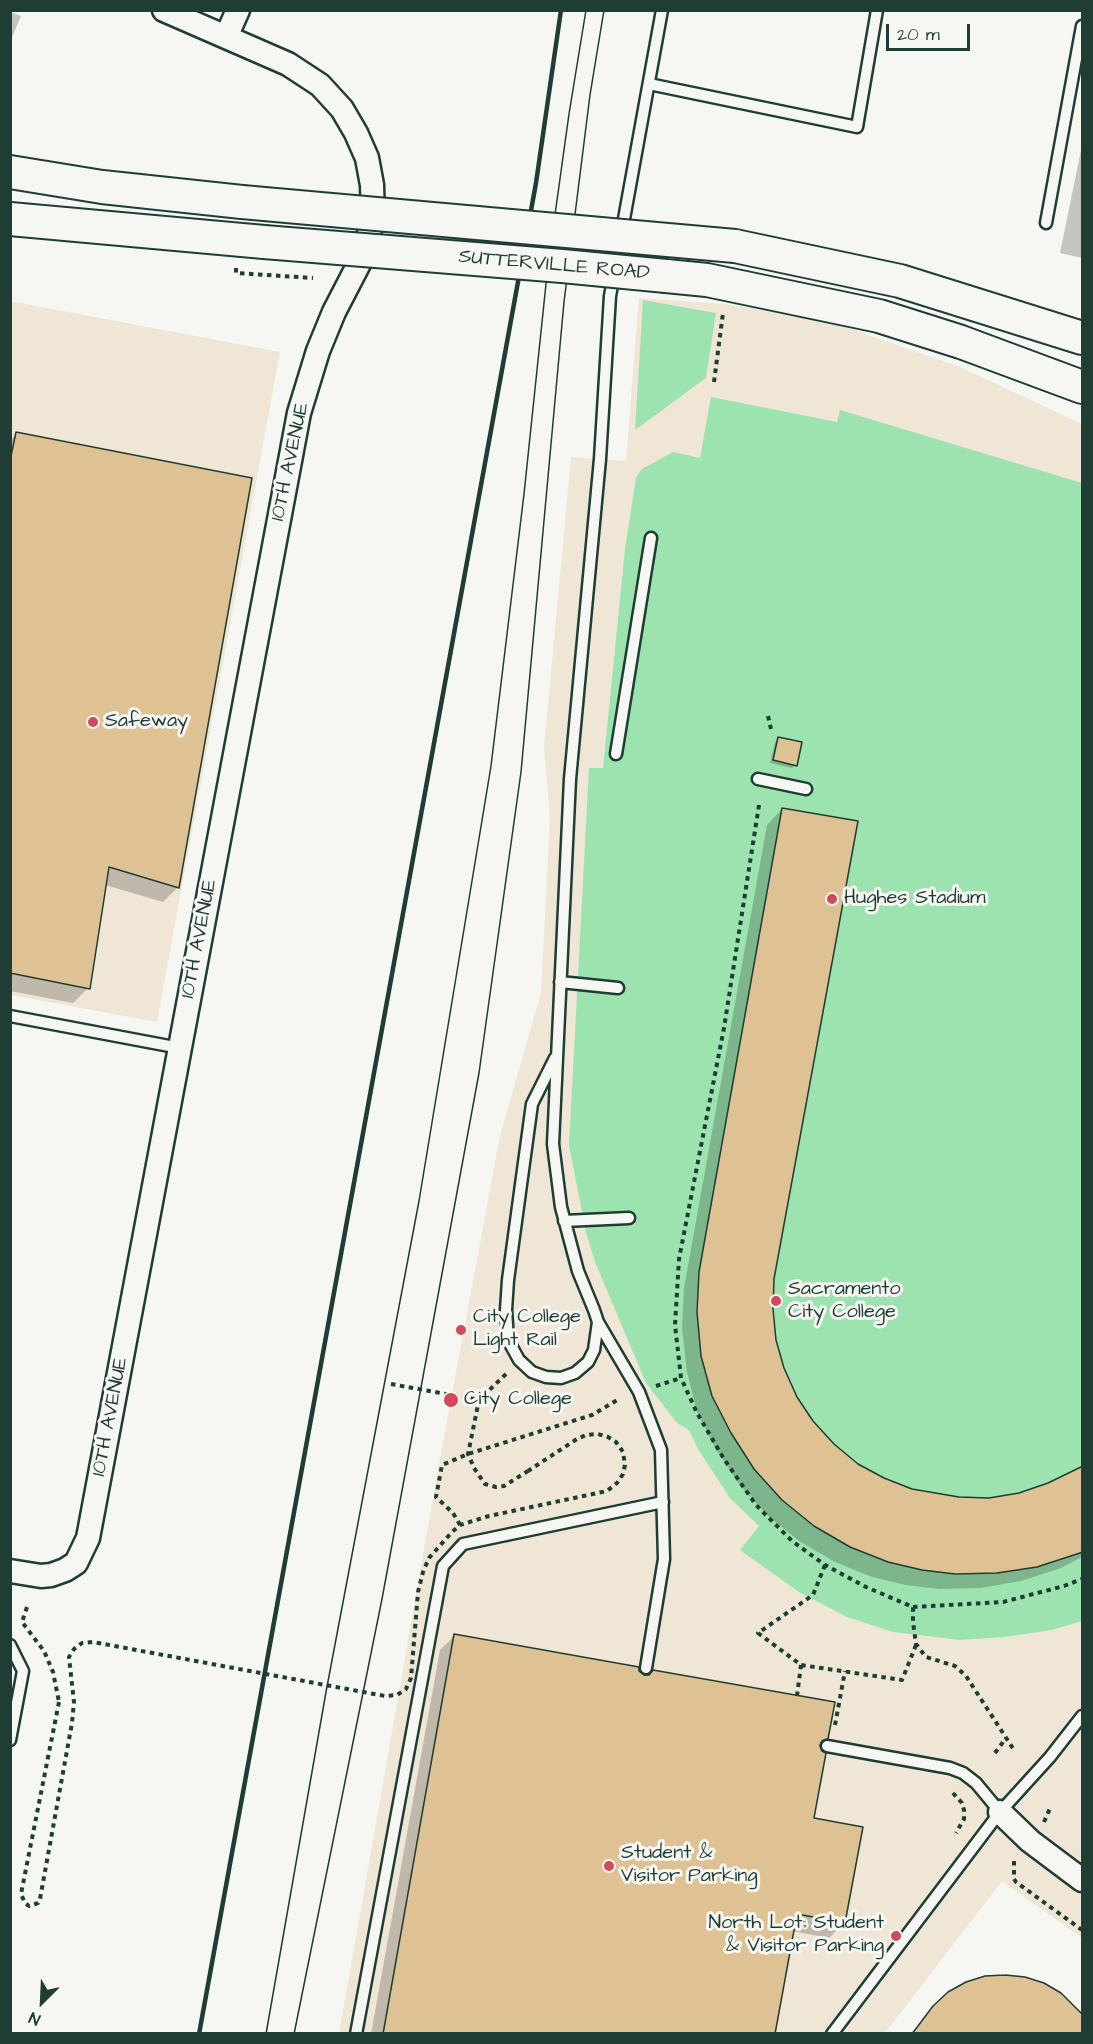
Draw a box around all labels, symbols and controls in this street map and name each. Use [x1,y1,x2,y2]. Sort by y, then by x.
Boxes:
scale bar [889,12,973,50]
text: 20 m [897,22,940,47]
street label: SUTTERVILLE ROAD [457,246,651,286]
street label: 10TH AVENUE [267,401,315,523]
place label: Safeway [105,710,188,734]
marker: Safeway [86,715,100,729]
street label: 10TH AVENUE [177,878,223,1000]
place label: Hughes Stadium [844,887,985,911]
marker: Hughes Stadium [825,892,839,906]
place label: Sacramento City College [788,1278,901,1325]
marker: Sacramento City College [769,1294,783,1308]
place label: City College Light Rail [473,1306,581,1353]
marker: City College Light Rail [454,1323,468,1337]
street label: 10TH AVENUE [88,1356,134,1478]
place label: City College [464,1388,572,1412]
marker: City College [442,1391,460,1409]
place label: Student & Visitor Parking [621,1842,758,1889]
marker: Student & Visitor Parking [602,1859,616,1873]
place label: North Lot: Student & Visitor Parking [708,1912,884,1959]
marker: North Lot: Student & Visitor Parking [889,1929,903,1943]
north arrow [12,1972,72,2032]
text: N [26,2006,44,2031]

